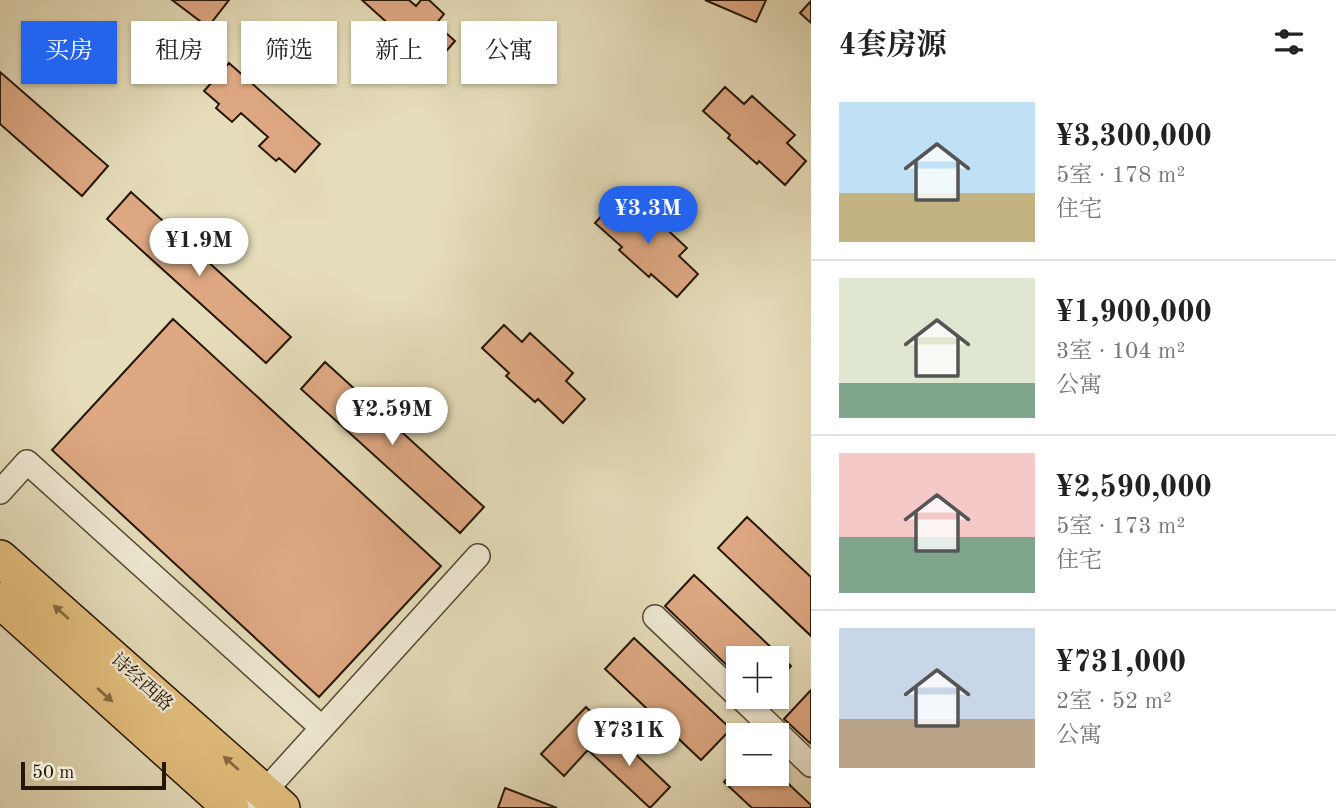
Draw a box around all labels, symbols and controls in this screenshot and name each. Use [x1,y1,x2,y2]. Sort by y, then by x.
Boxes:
chip: 买房 [21,21,117,84]
chip: 租房 [131,21,227,84]
chip: 筛选 [241,21,337,84]
chip: 新上 [351,21,447,84]
chip: 公寓 [461,21,557,84]
icon: filters [1270,23,1308,61]
text: 4套房源 [839,31,946,61]
text: ¥3,300,000 [1056,122,1212,152]
icon: home [895,130,979,214]
text: 5室 · 178 m² [1056,164,1185,187]
pin: ¥3.3M [599,187,697,246]
text: ¥3.3M [615,197,681,220]
text: 住宅 [1056,198,1102,221]
pin: ¥1.9M [150,218,248,278]
text: ¥1.9M [166,229,232,252]
text: ¥1,900,000 [1056,298,1212,328]
icon: home [895,306,979,390]
text: 3室 · 104 m² [1056,340,1185,363]
text: 公寓 [1056,374,1102,397]
pin: ¥2.59M [335,388,449,447]
text: ¥2.59M [352,398,432,421]
text: ¥2,590,000 [1056,473,1212,503]
icon: home [895,481,979,565]
text: 5室 · 173 m² [1056,515,1185,538]
text: 住宅 [1056,549,1102,572]
one-way arrow [52,605,69,620]
map controls [726,646,789,786]
button: + [726,646,789,709]
text: ¥731,000 [1056,648,1186,678]
street label: 诗经西路 [106,649,177,715]
icon: home [895,656,979,740]
one-way arrow [97,687,114,702]
text: 2室 · 52 m² [1056,690,1172,713]
pin: ¥731K [580,708,678,768]
text: ¥731K [593,719,665,742]
button: − [726,723,789,786]
text: 公寓 [1056,724,1102,747]
one-way arrow [222,755,240,771]
scale bar [21,759,166,791]
text: 50 m [32,764,74,783]

